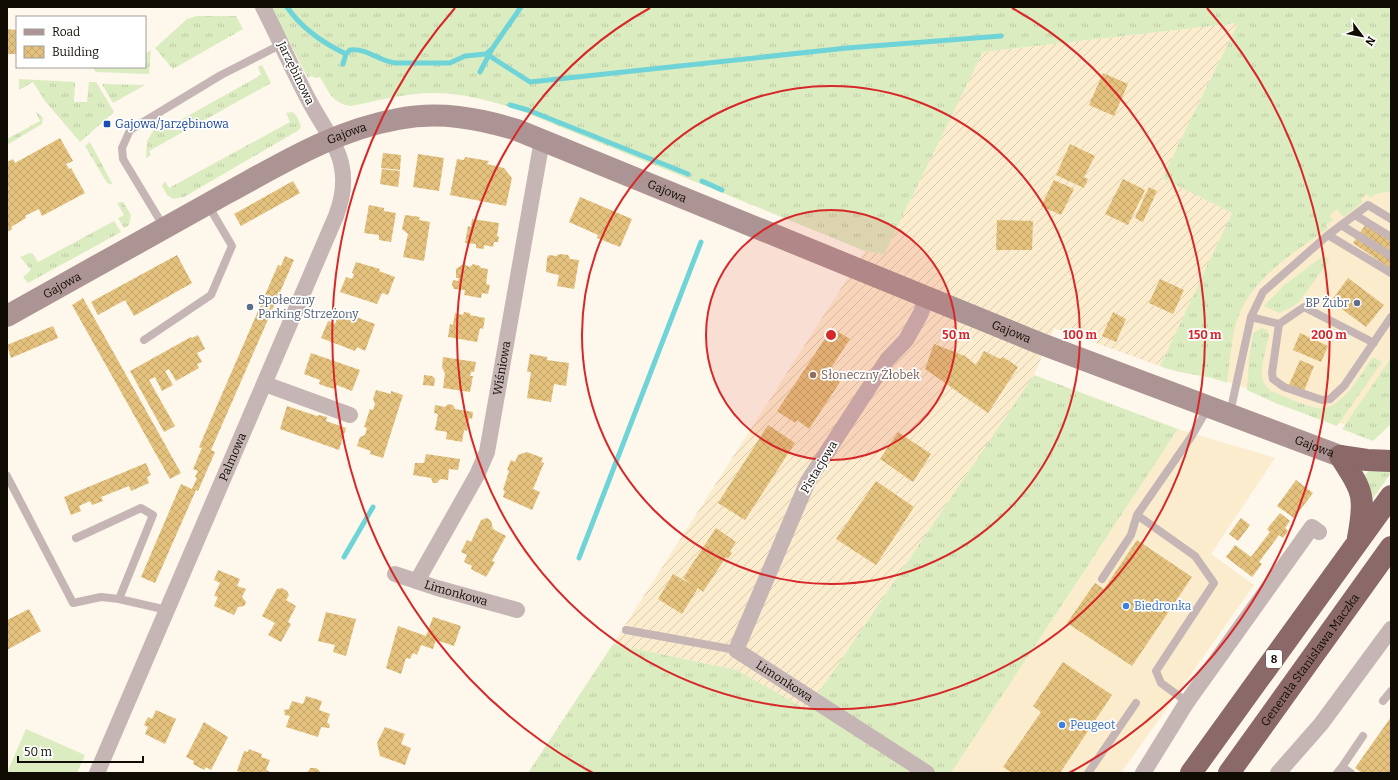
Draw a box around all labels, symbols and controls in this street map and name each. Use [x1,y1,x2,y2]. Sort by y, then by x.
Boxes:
legend [16,16,146,68]
north arrow [1342,16,1382,56]
text: Road [52,25,80,39]
text: N [1362,34,1378,49]
street label: Jarzębinowa [274,38,318,107]
text: Building [52,45,99,59]
place label: Gajowa/Jarzębinowa [115,117,229,131]
marker: Gajowa/Jarzębinowa [102,119,112,129]
street label: Gajowa [325,120,369,147]
street label: Gajowa [645,177,689,206]
street label: Gajowa [41,269,84,302]
place label: Społeczny Parking Strzeżony [258,293,359,321]
place label: BP Żubr [1305,295,1350,310]
marker: BP Żubr [1352,298,1362,308]
marker: Społeczny Parking Strzeżony [245,302,255,312]
street label: Gajowa [990,317,1033,346]
centre of rings [824,328,838,342]
text: 50 m [942,328,970,342]
text: 100 m [1063,328,1098,342]
text: 150 m [1189,328,1222,342]
text: 200 m [1311,328,1347,342]
street label: Wiśniowa [490,339,514,396]
place label: Słoneczny Żłobek [821,367,920,382]
marker: Słoneczny Żłobek [808,370,818,380]
street label: Palmowa [216,430,249,483]
street label: Gajowa [1293,433,1337,460]
street label: Pistacjowa [798,438,840,496]
street label: Limonkowa [423,577,490,609]
street label: Generała Stanisława Maczka [1258,591,1362,729]
place label: Biedronka [1134,599,1192,613]
marker: Biedronka [1121,601,1131,611]
road number: 8 [1266,650,1282,668]
street label: Limonkowa [753,658,816,705]
place label: Peugeot [1070,718,1116,732]
marker: Peugeot [1057,720,1067,730]
scale bar [18,738,143,764]
text: 50 m [24,745,53,759]

